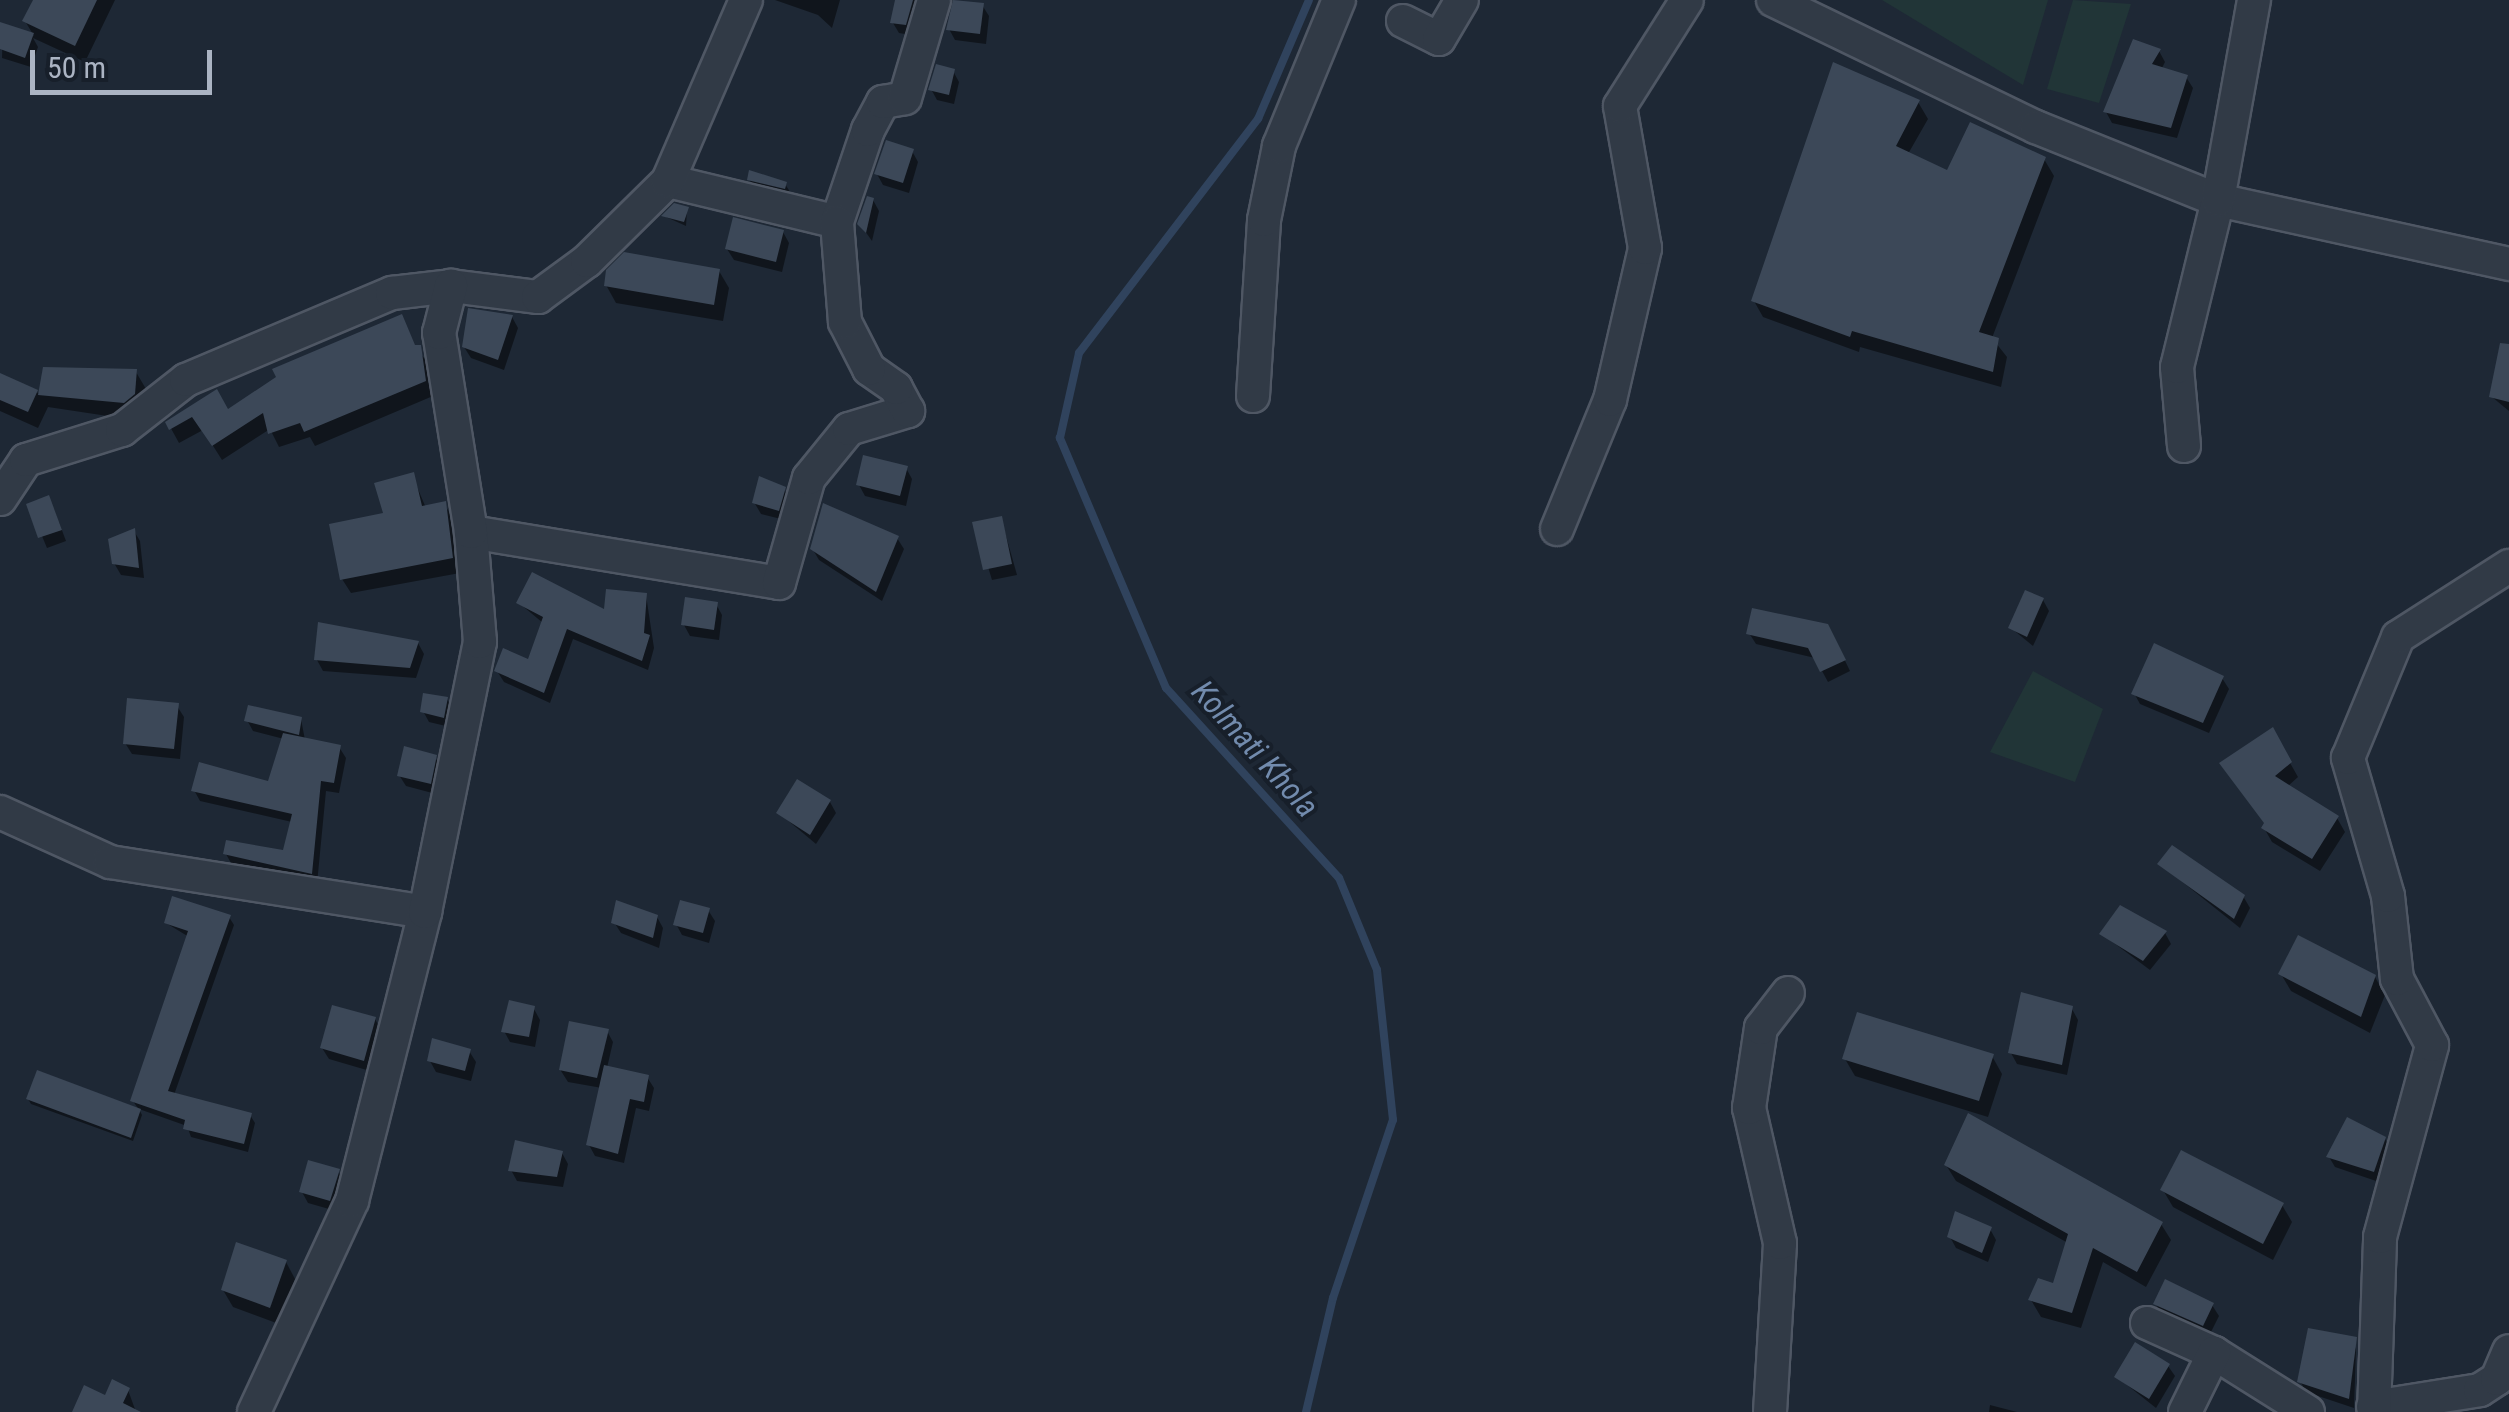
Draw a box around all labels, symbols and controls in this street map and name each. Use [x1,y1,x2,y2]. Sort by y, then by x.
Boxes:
scale bar [35,30,218,92]
text: 50 m [47,50,106,85]
water label: Kolmati Khola [1184,673,1326,825]

